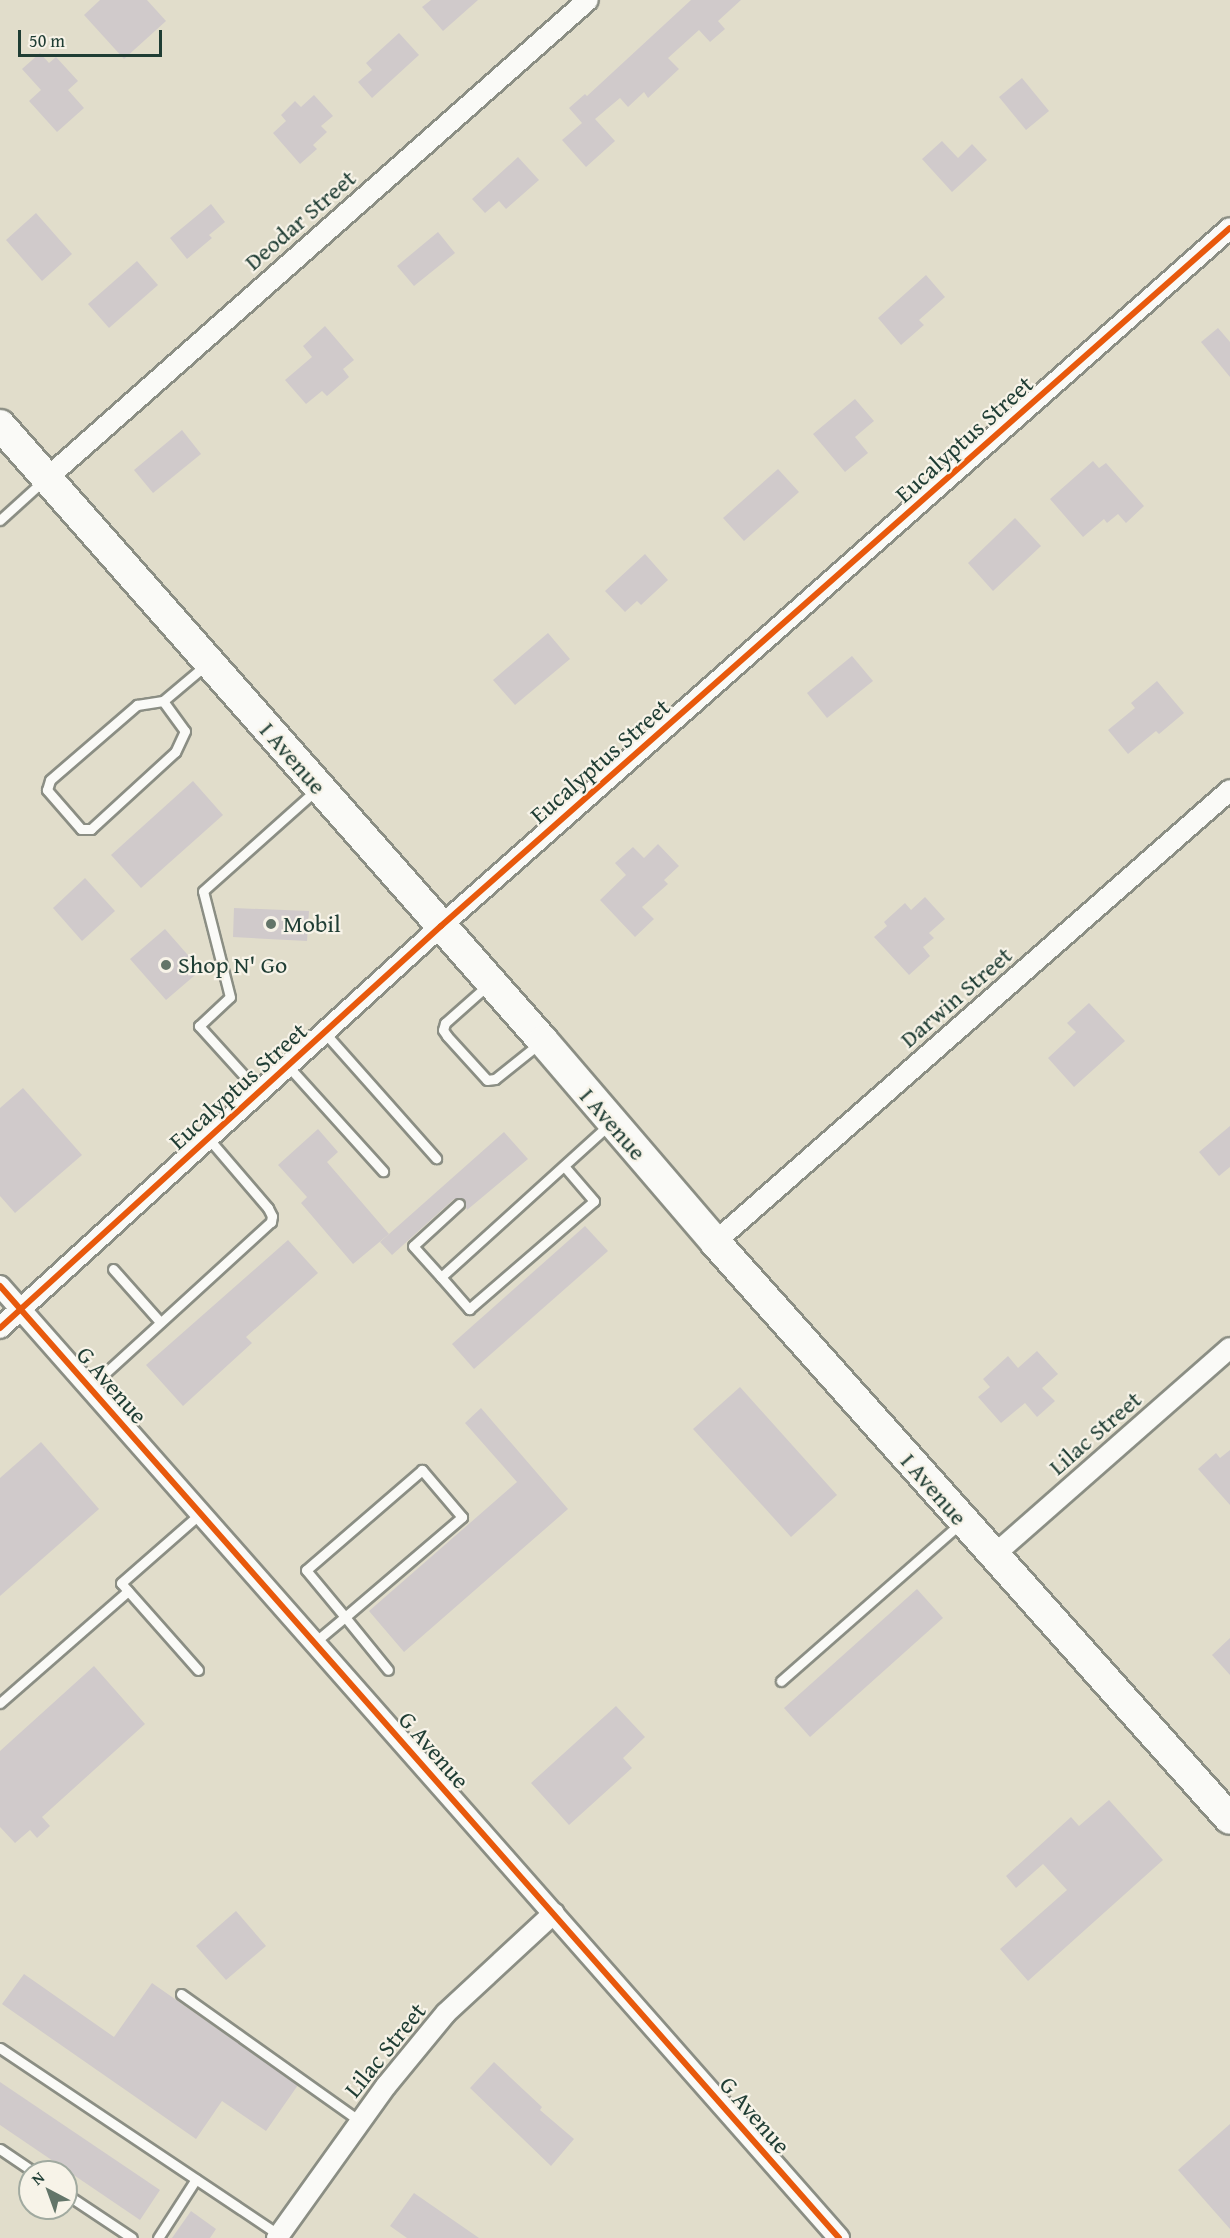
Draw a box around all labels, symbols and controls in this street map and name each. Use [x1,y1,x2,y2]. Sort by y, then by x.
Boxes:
scale bar [21,18,165,56]
text: 50 m [29,27,65,54]
street label: Deodar Street [238,164,362,276]
street label: Eucalyptus Street [889,370,1039,508]
street label: Eucalyptus Street [524,692,676,830]
street label: I Avenue [254,716,332,800]
place label: Mobil [283,910,341,938]
marker: Mobil [264,917,278,931]
street label: Darwin Street [894,941,1018,1053]
place label: Shop N' Go [178,951,287,979]
marker: Shop N' Go [159,958,173,972]
street label: Eucalyptus Street [163,1017,313,1155]
street label: I Avenue [574,1082,652,1166]
street label: G Avenue [71,1340,153,1430]
street label: Lilac Street [1043,1385,1147,1481]
street label: I Avenue [895,1447,973,1531]
street label: G Avenue [393,1705,475,1795]
street label: Lilac Street [338,1997,432,2103]
street label: G Avenue [714,2070,796,2160]
north arrow [18,2160,78,2220]
text: N [26,2165,49,2190]

